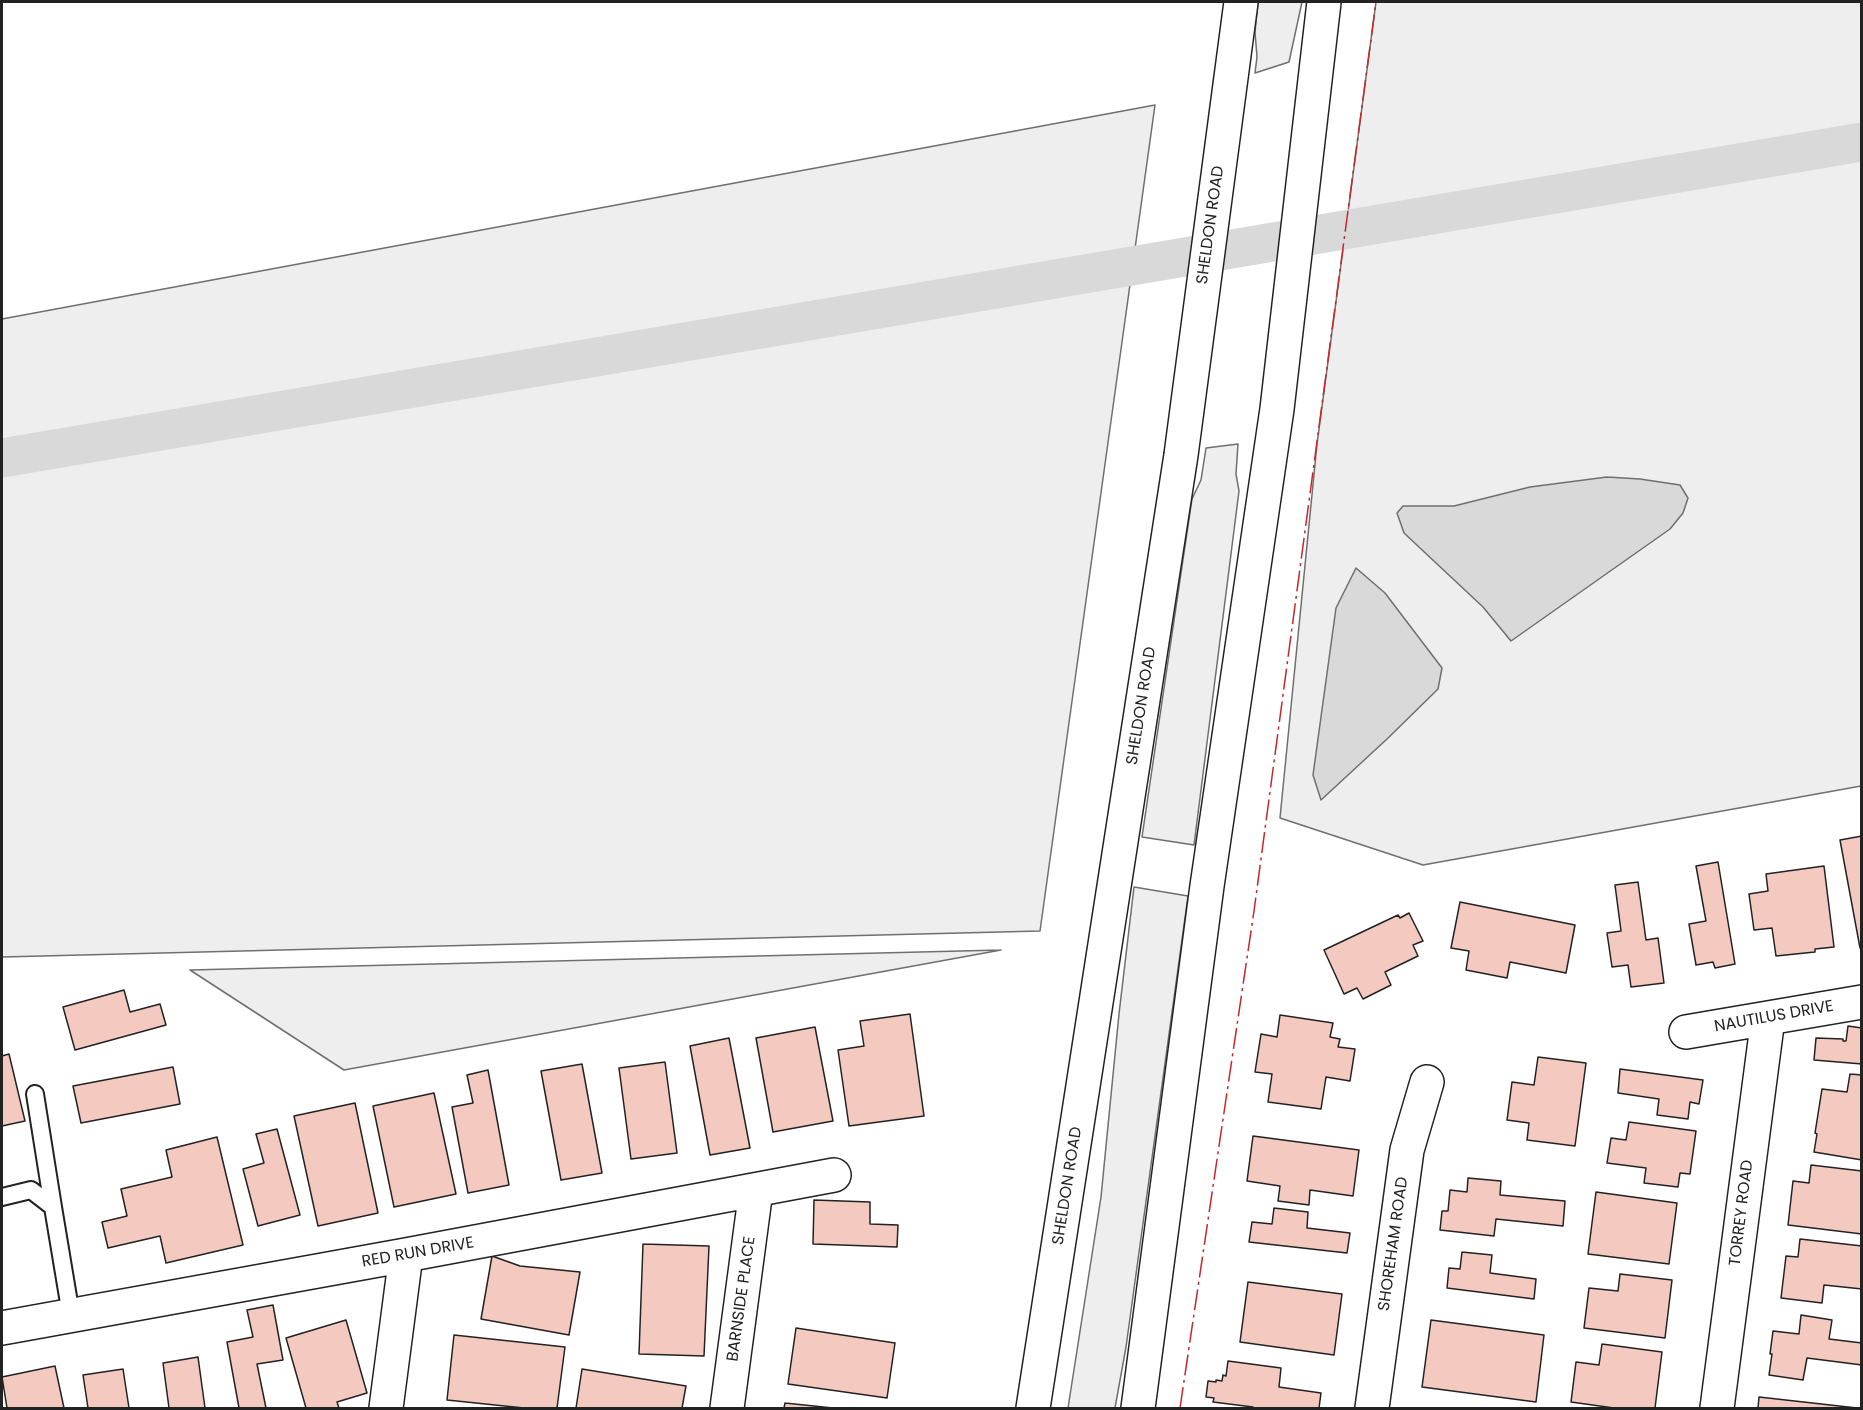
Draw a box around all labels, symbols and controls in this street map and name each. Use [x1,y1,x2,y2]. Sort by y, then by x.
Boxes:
street label: SHELDON ROAD [1193,165,1229,285]
street label: SHELDON ROAD [1123,646,1161,766]
street label: NAUTILUS DRIVE [1713,997,1835,1037]
street label: SHELDON ROAD [1049,1126,1087,1246]
street label: TORREY ROAD [1726,1159,1758,1267]
street label: SHOREHAM ROAD [1375,1176,1413,1312]
street label: RED RUN DRIVE [360,1234,476,1272]
street label: BARNSIDE PLACE [724,1235,760,1363]

